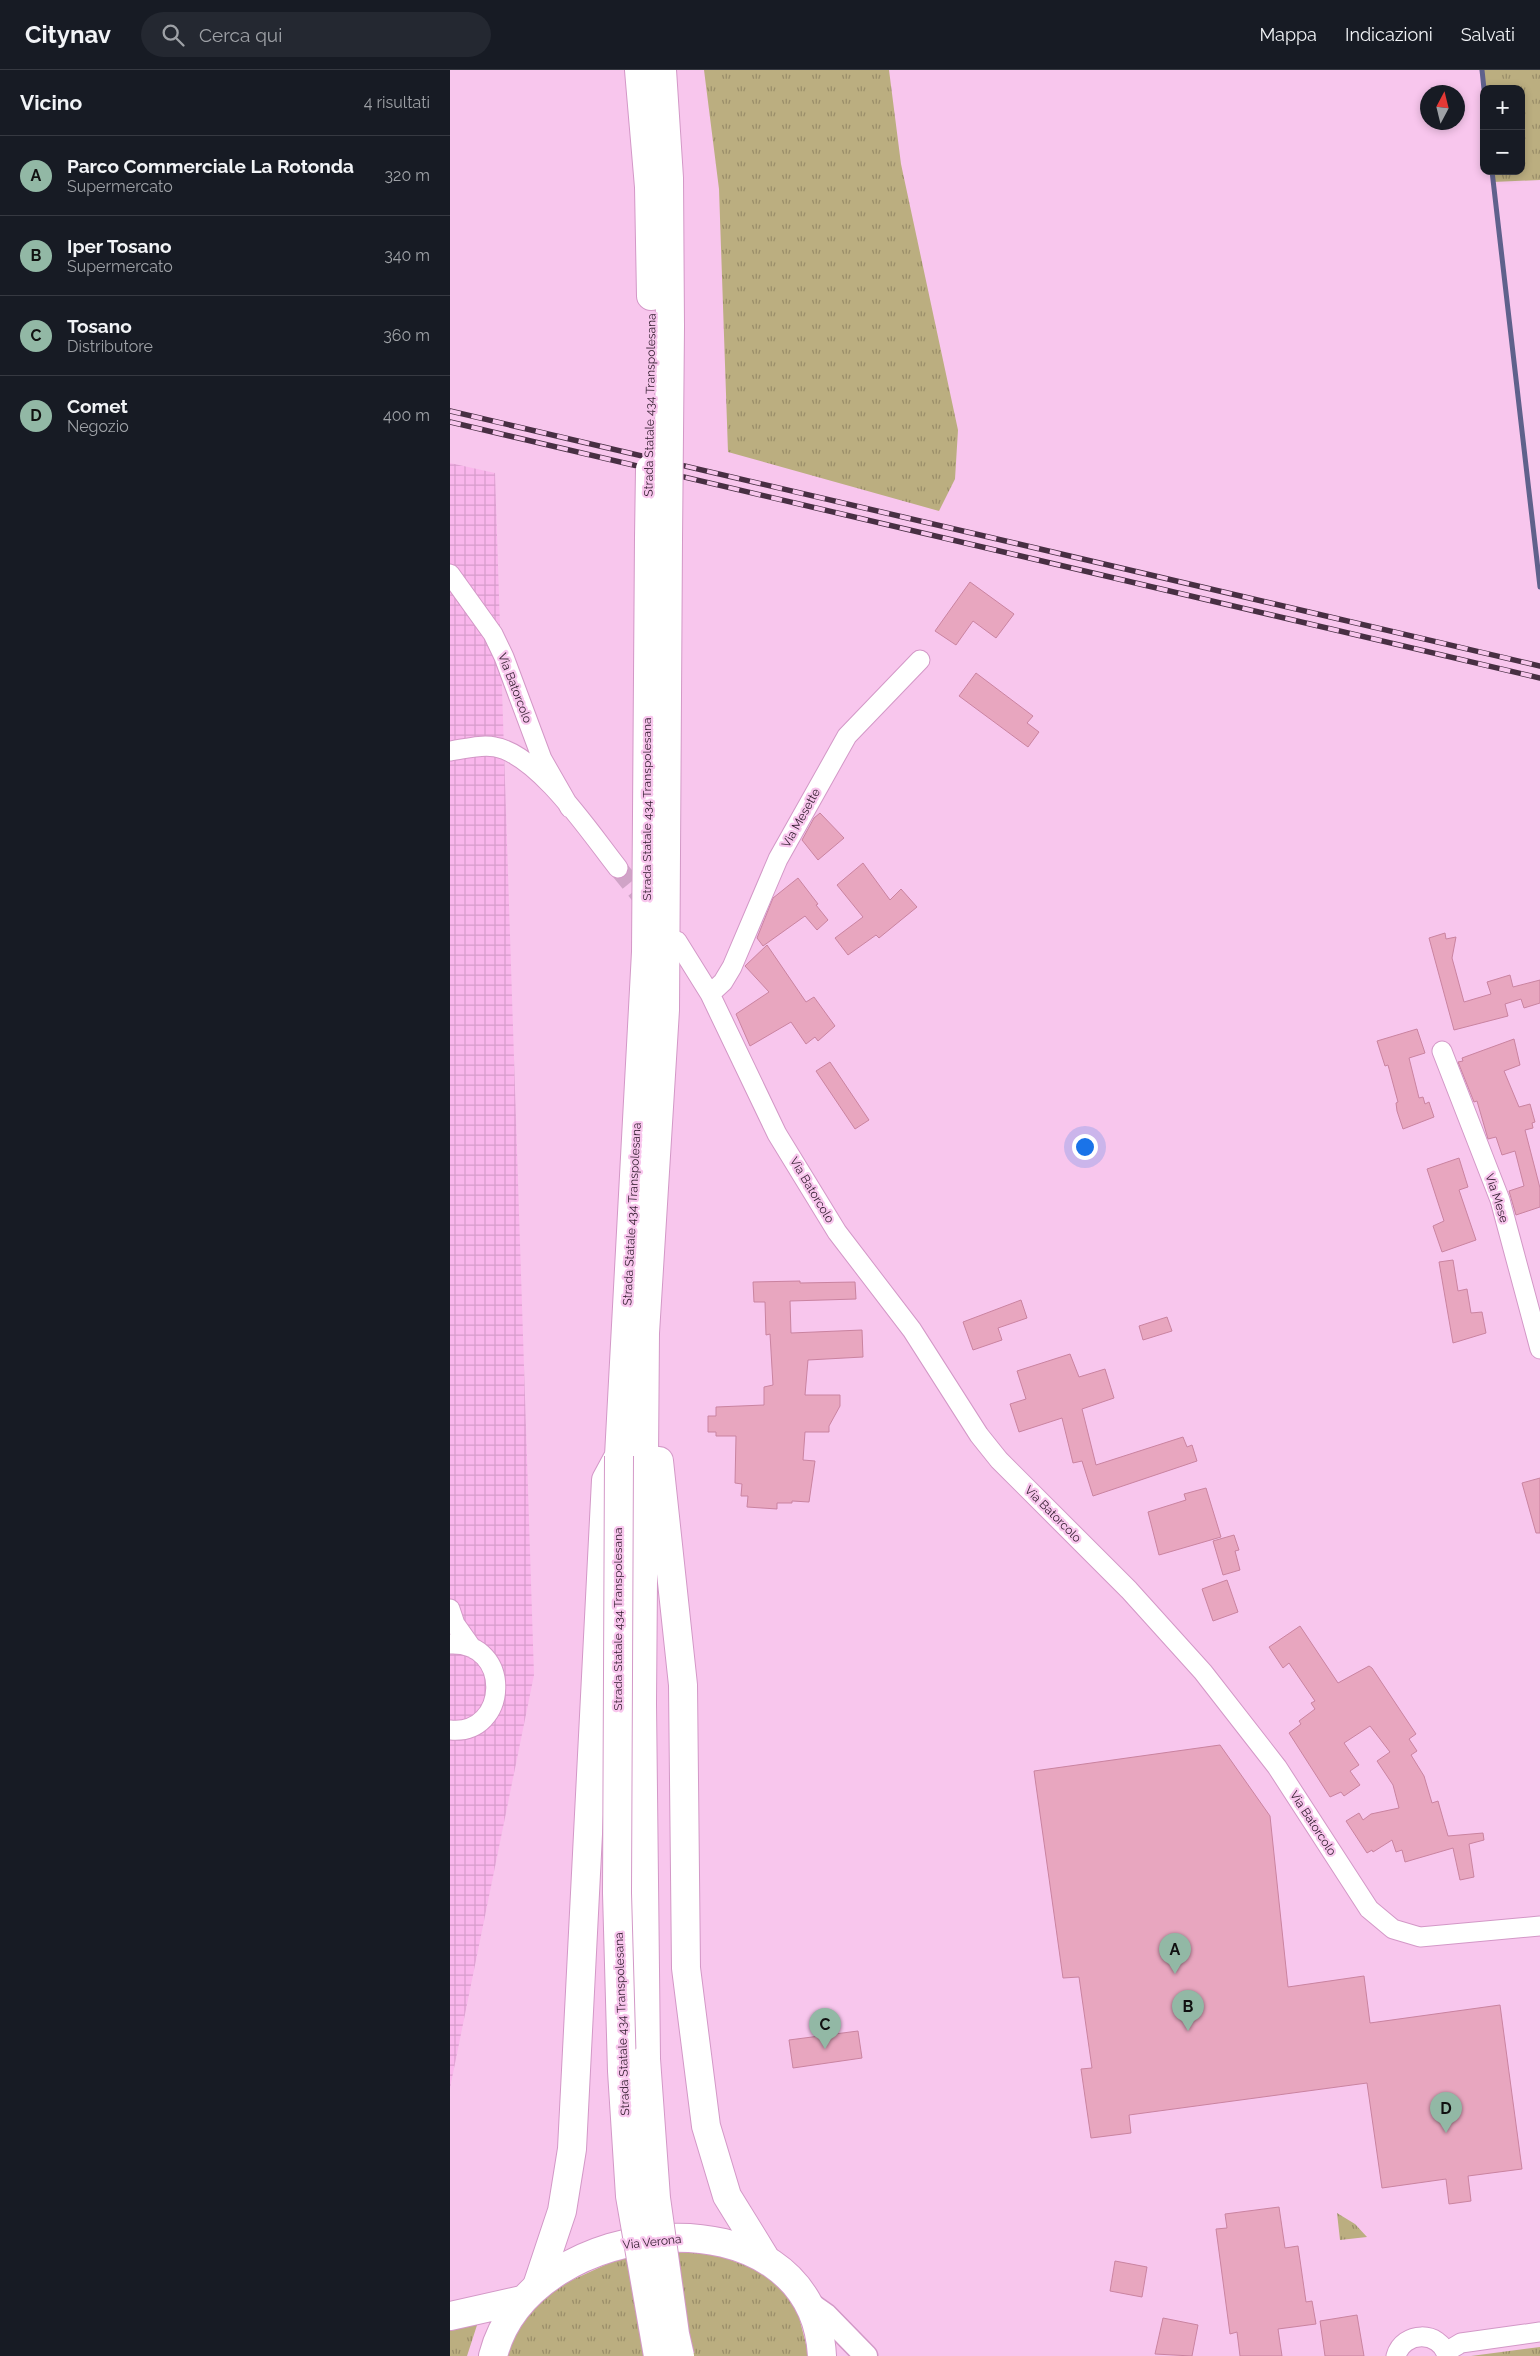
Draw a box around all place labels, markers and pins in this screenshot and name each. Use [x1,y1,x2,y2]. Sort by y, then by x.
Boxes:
pin: A [1159,1933,1191,1974]
pin: B [1172,1990,1204,2031]
pin: C [809,2008,841,2049]
pin: D [1430,2092,1462,2133]

